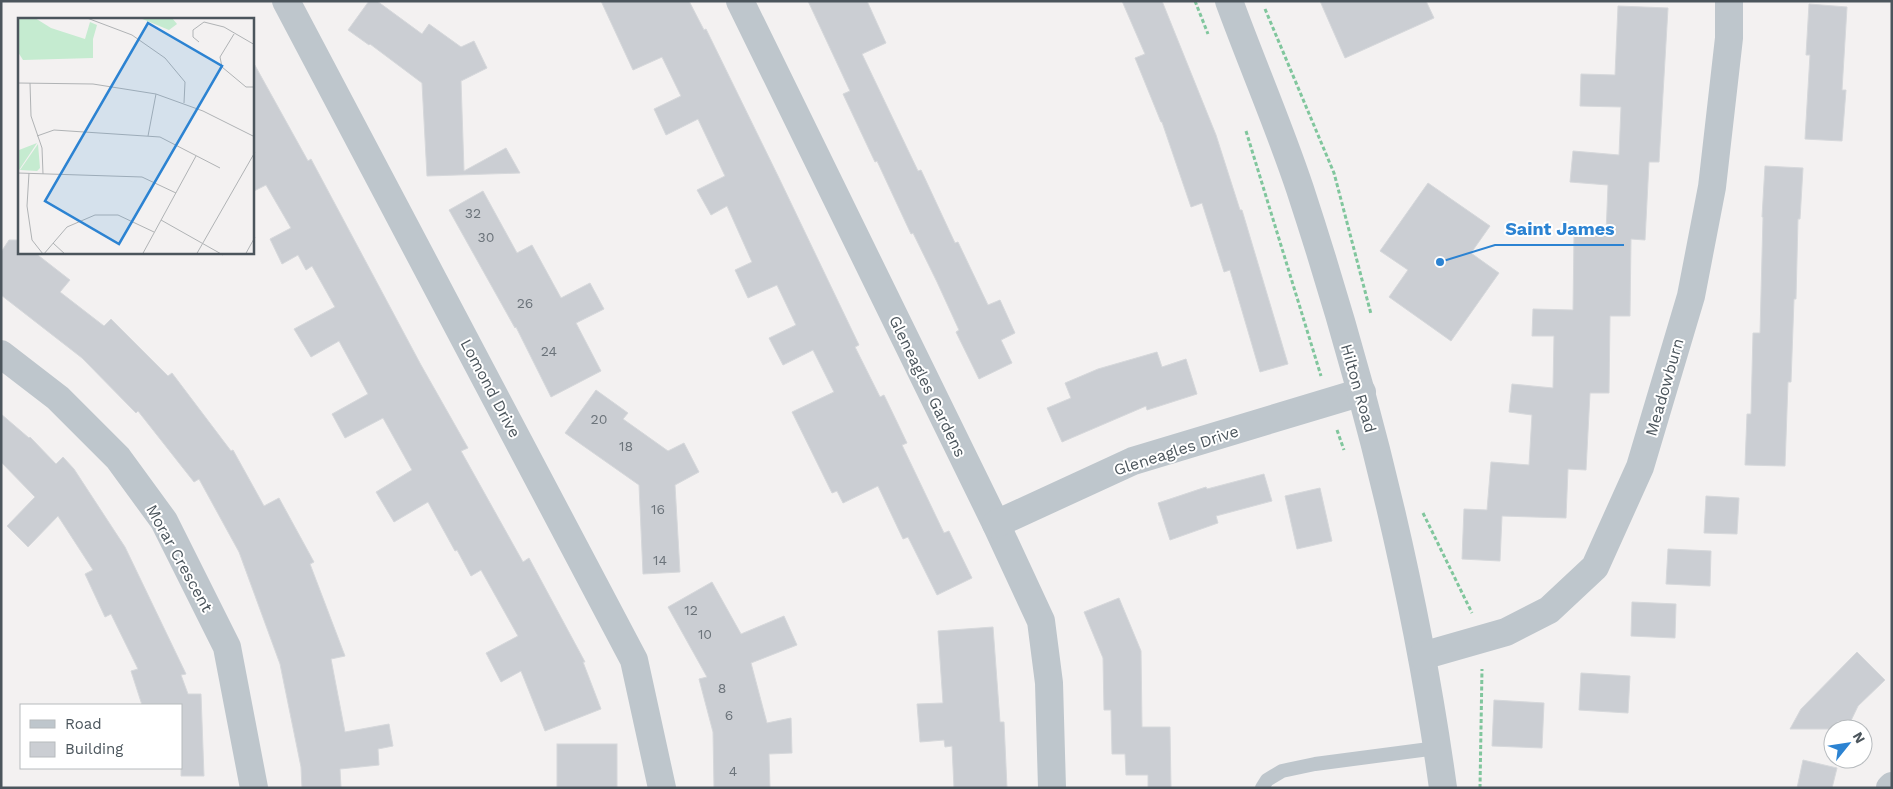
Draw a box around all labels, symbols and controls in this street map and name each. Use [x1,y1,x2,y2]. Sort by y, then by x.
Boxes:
inset map [18,18,254,254]
house number: 32 [465,205,481,221]
callout: Saint James [1495,212,1624,245]
text: Saint James [1505,218,1615,239]
house number: 30 [478,229,494,245]
house number: 26 [517,295,533,311]
street label: Gleneagles Gardens [885,312,970,460]
street label: Lomond Drive [457,336,525,441]
street label: Meadowburn [1641,336,1688,438]
street label: Hilton Road [1337,342,1380,435]
house number: 24 [541,343,557,359]
house number: 20 [591,411,607,427]
street label: Gleneagles Drive [1111,421,1241,480]
house number: 18 [619,438,633,454]
street label: Morar Crescent [142,501,217,615]
house number: 16 [651,501,665,517]
house number: 14 [653,552,667,568]
house number: 12 [684,602,698,618]
house number: 10 [698,626,712,642]
house number: 8 [718,680,726,696]
legend [20,704,182,769]
house number: 6 [725,707,733,723]
text: Road [65,715,102,733]
north arrow [1823,719,1873,769]
text: N [1850,729,1869,746]
text: Building [65,740,123,758]
house number: 4 [729,763,737,779]

